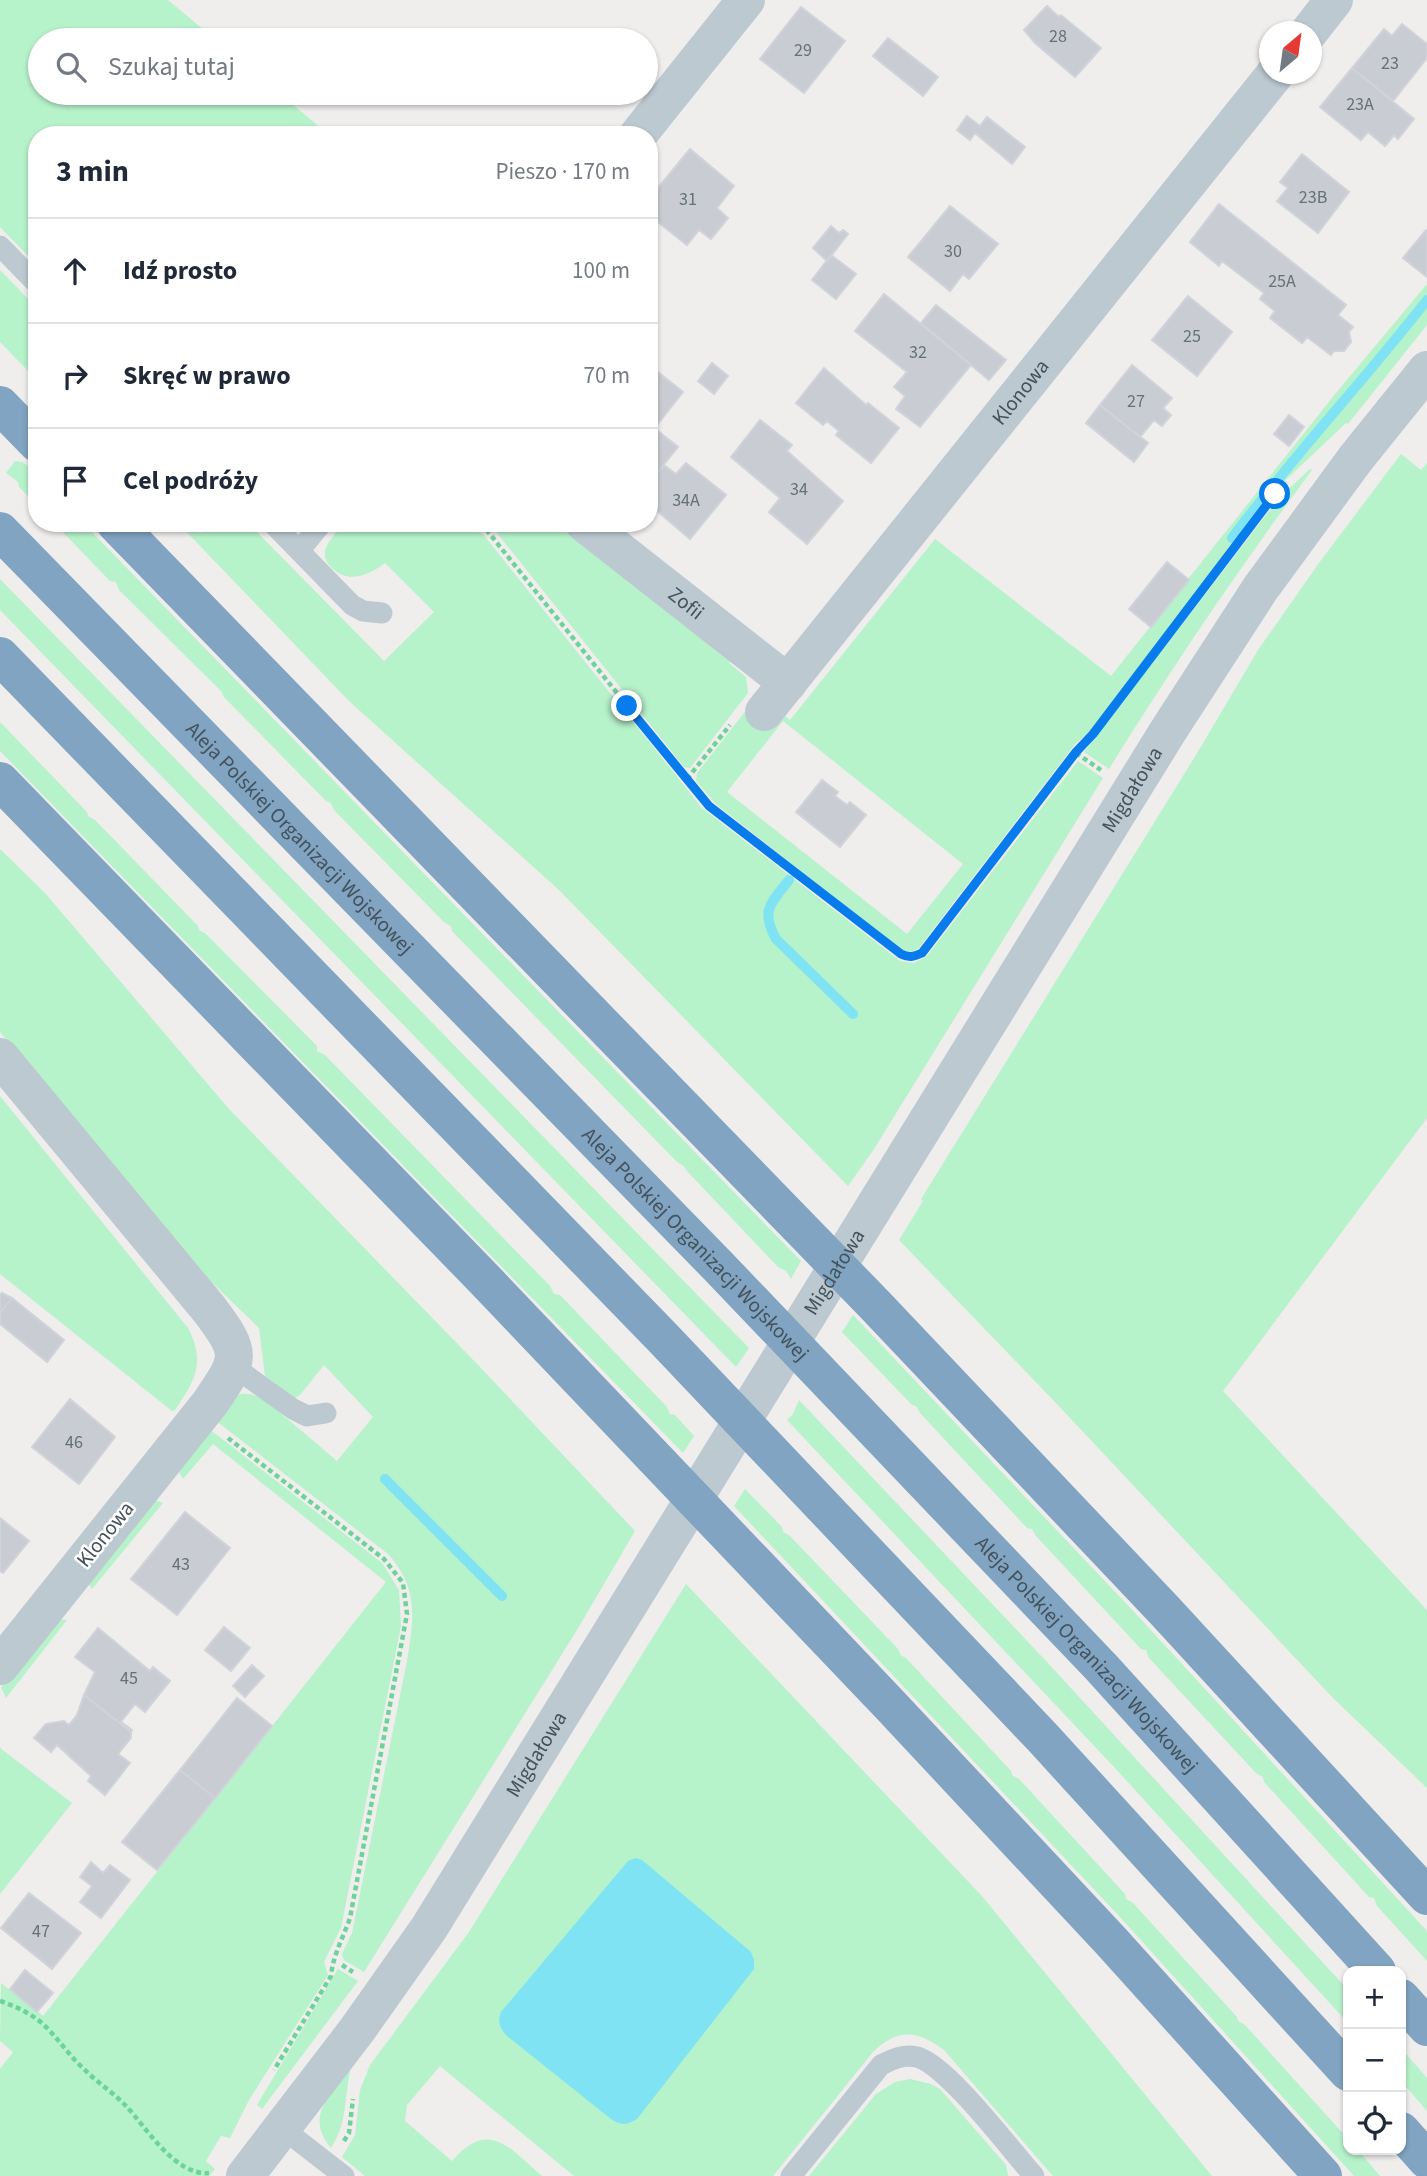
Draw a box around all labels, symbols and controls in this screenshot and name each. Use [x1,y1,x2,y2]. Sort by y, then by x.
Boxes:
north arrow [1259,21,1322,84]
house number: 28 [1049,24,1067,49]
search box [28,28,658,105]
house number: 29 [794,38,812,63]
icon: search [52,48,90,86]
text: Szukaj tutaj [108,48,235,85]
house number: 23 [1381,51,1399,76]
house number: 23A [1346,92,1374,117]
text: 3 min [56,150,129,193]
text: Pieszo · 170 m [495,155,630,188]
house number: 23B [1299,185,1327,210]
house number: 31 [679,187,697,212]
house number: 30 [944,239,962,264]
icon: ahead [56,252,94,290]
text: Idź prosto [123,252,237,289]
text: 100 m [572,254,630,287]
house number: 25A [1268,269,1296,294]
house number: 25 [1183,324,1201,349]
house number: 32 [909,340,927,365]
street label: Klonowa [984,352,1056,432]
icon: right [56,357,94,395]
text: Skręć w prawo [123,357,291,394]
text: 70 m [583,359,630,392]
house number: 27 [1127,389,1145,414]
icon: arrive [56,462,94,500]
text: Cel podróży [123,462,258,499]
house number: 34 [790,477,808,502]
route start [1259,478,1290,509]
house number: 34A [672,488,700,513]
street label: Zofii [662,579,711,627]
route end [611,690,642,721]
street label: Aleja Polskiej Organizacji Wojskowej [179,715,421,961]
street label: Migdałowa [1094,741,1170,838]
street label: Aleja Polskiej Organizacji Wojskowej [575,1120,816,1368]
street label: Migdałowa [796,1223,872,1321]
house number: 46 [65,1430,83,1455]
street label: Klonowa [69,1495,141,1573]
street label: Aleja Polskiej Organizacji Wojskowej [968,1529,1205,1780]
house number: 43 [172,1552,190,1577]
house number: 45 [120,1666,138,1691]
street label: Migdałowa [498,1706,574,1803]
house number: 47 [32,1919,50,1944]
map controls [1343,1966,1406,2155]
button: + [1343,1966,1406,2029]
button: − [1343,2029,1406,2092]
button: locate [1343,2092,1406,2155]

